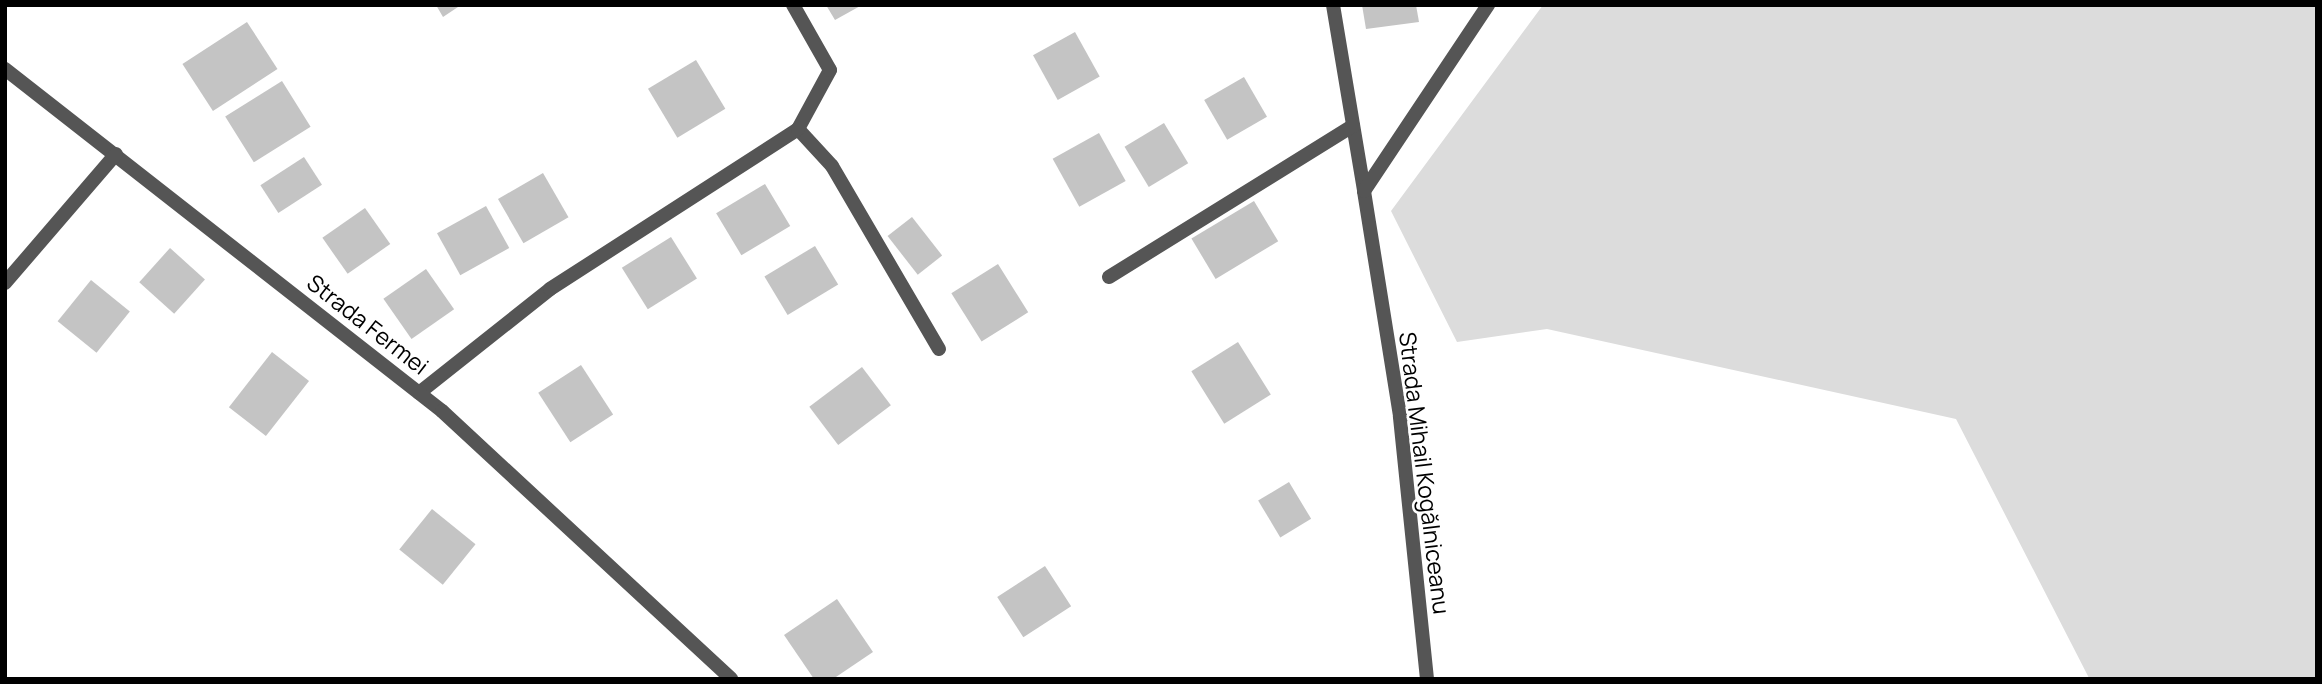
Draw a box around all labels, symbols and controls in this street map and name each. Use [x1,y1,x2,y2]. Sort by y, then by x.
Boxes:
street label: Strada Fermei [302,268,434,380]
street label: Strada Mihail Kogălniceanu [1394,330,1456,616]

